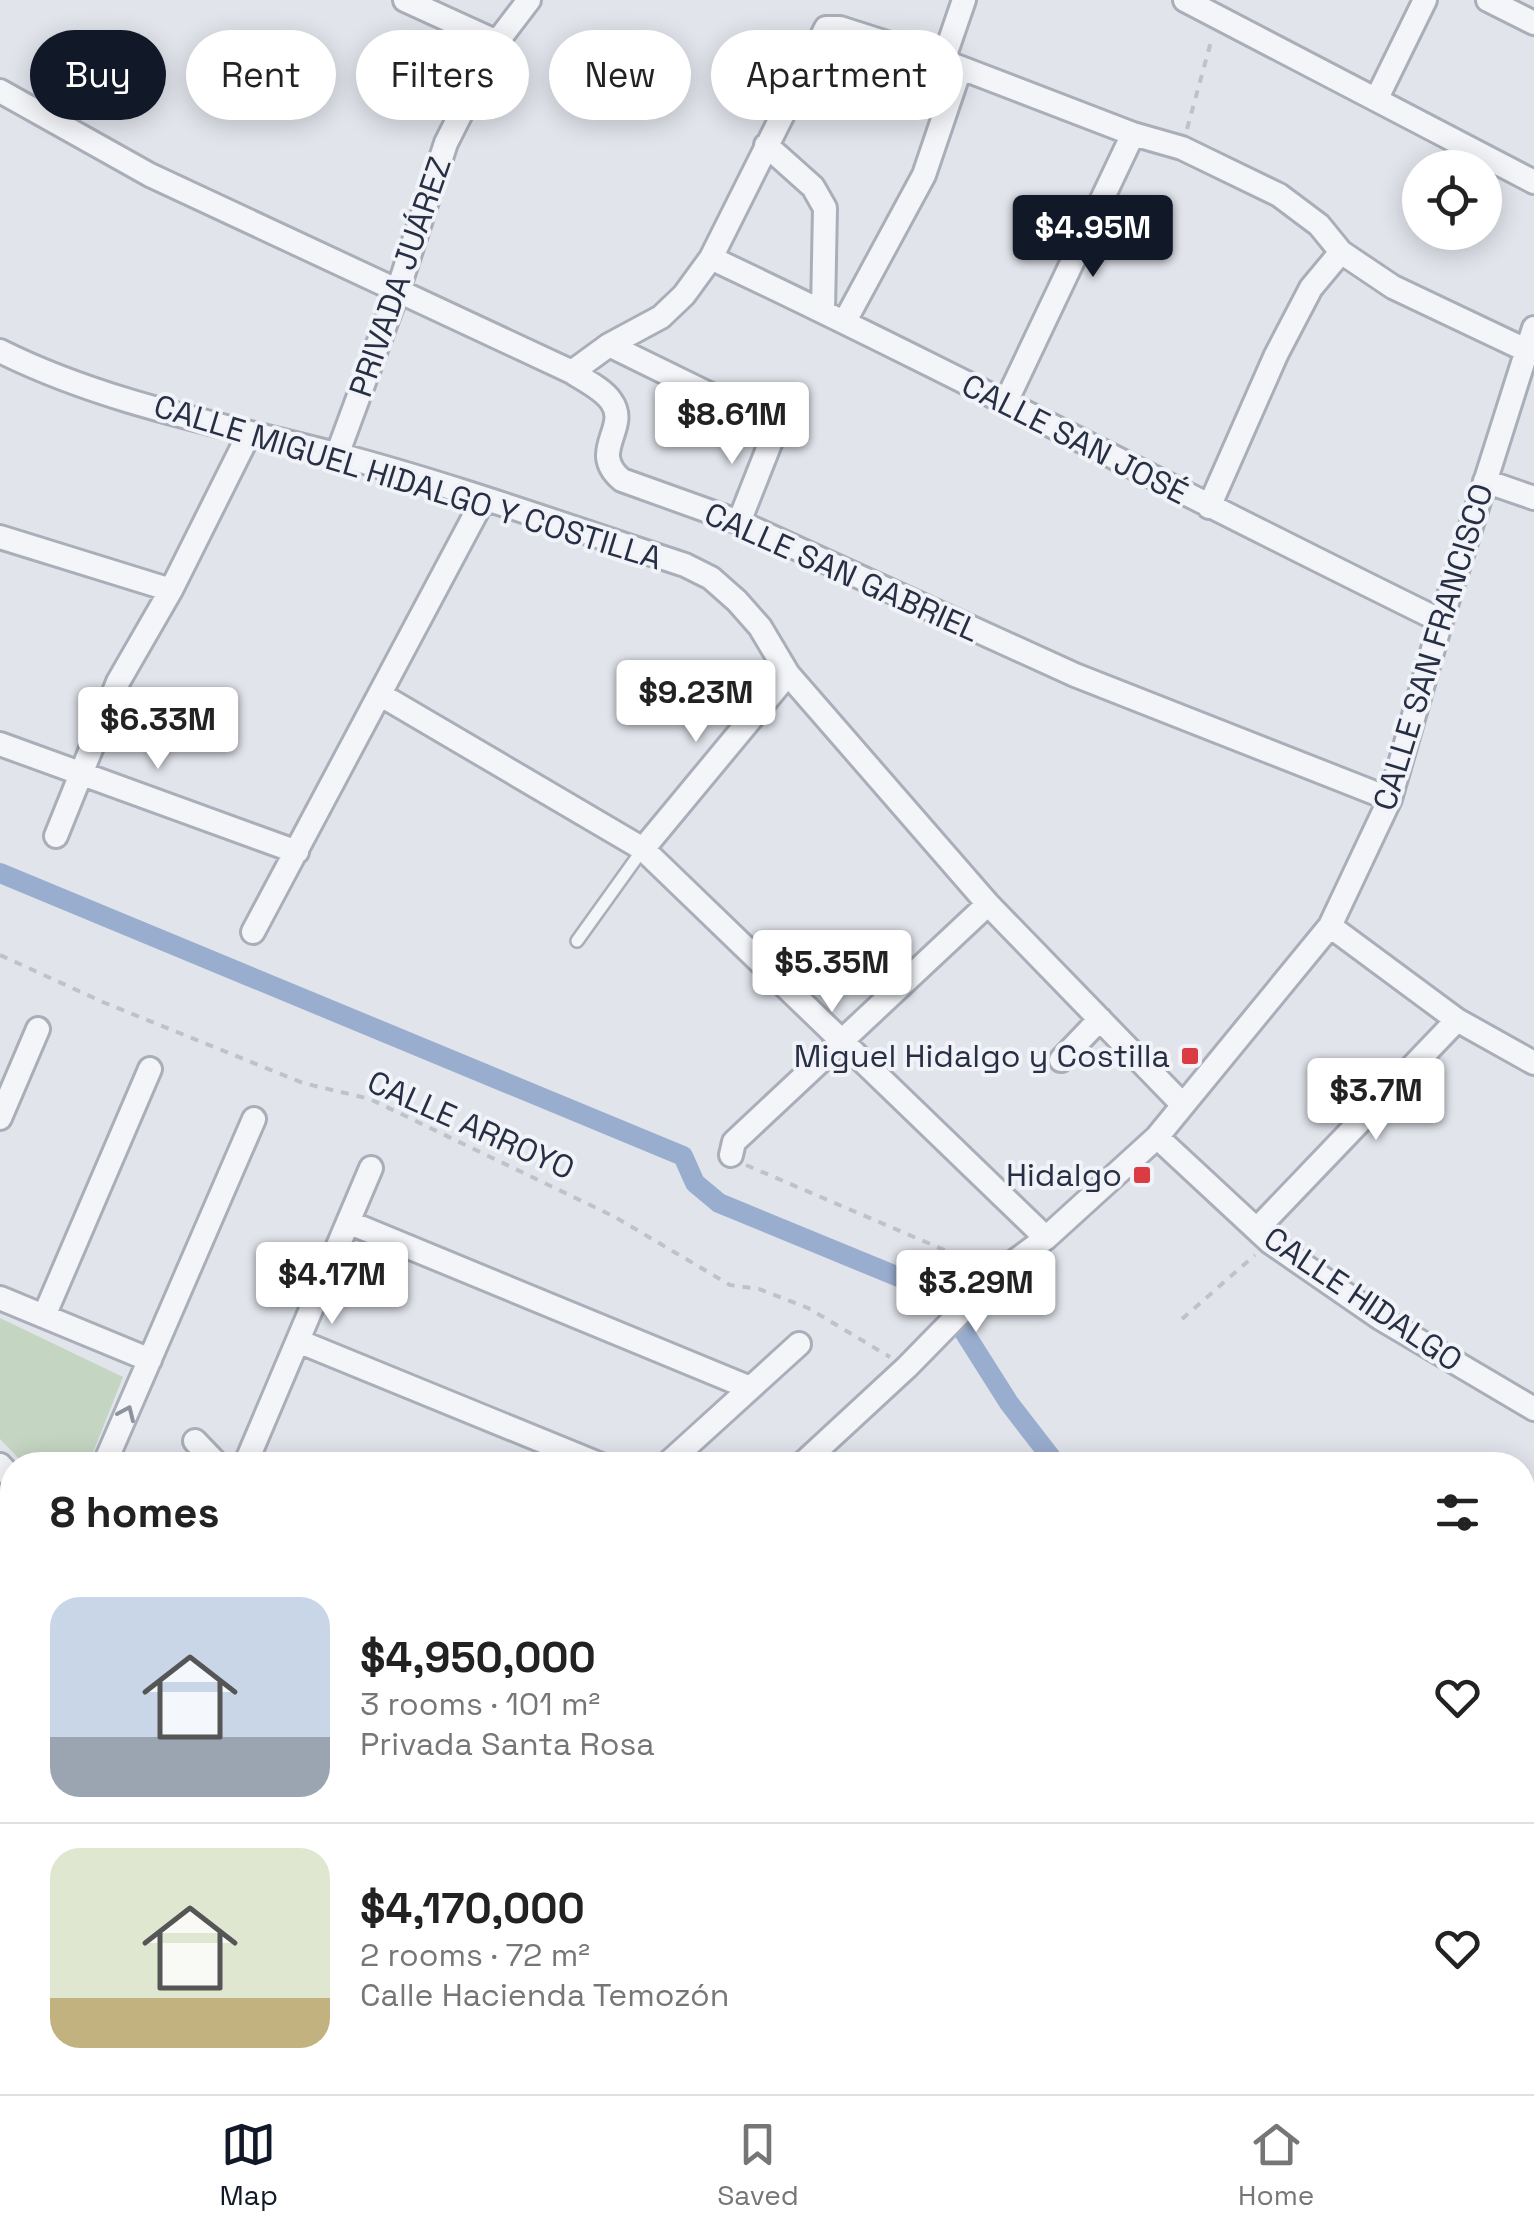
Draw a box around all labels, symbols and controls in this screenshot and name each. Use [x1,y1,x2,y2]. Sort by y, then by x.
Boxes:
chip: Buy [30,30,166,120]
chip: Rent [186,30,336,120]
chip: Filters [356,30,529,120]
chip: New [549,30,691,120]
chip: Apartment [711,30,963,120]
map controls [1402,150,1502,250]
button: locate [1402,150,1502,250]
street label: PRIVADA JUÁREZ [340,152,460,402]
pin: $4.95M [1012,195,1174,280]
text: $4.95M [1035,207,1151,247]
street label: CALLE SAN JOSÉ [955,365,1195,513]
pin: $8.61M [651,382,813,467]
street label: CALLE MIGUEL HIDALGO Y COSTILLA [149,386,667,578]
text: $8.61M [677,394,787,434]
street label: CALLE SAN FRANCISCO [1364,479,1502,815]
street label: CALLE SAN GABRIEL [698,493,986,651]
pin: $9.23M [615,660,777,745]
text: $9.23M [638,672,754,712]
pin: $6.33M [77,687,239,772]
text: $6.33M [100,699,216,739]
pin: $5.35M [751,930,913,1015]
text: $5.35M [774,942,890,982]
place label: Miguel Hidalgo y Costilla [794,1036,1170,1076]
marker: Miguel Hidalgo y Costilla [1179,1045,1201,1067]
pin: $3.7M [1306,1058,1446,1143]
street label: CALLE ARROYO [361,1062,581,1188]
text: $3.7M [1329,1070,1423,1110]
place label: Hidalgo [1006,1155,1122,1195]
marker: Hidalgo [1131,1164,1153,1186]
street label: CALLE HIDALGO [1256,1218,1470,1380]
pin: $4.17M [251,1242,413,1327]
pin: $3.29M [895,1250,1057,1335]
text: $4.17M [278,1254,386,1294]
text: $3.29M [918,1262,1034,1302]
one-way arrow [115,1405,135,1423]
icon: filters [1430,1485,1485,1540]
text: 8 homes [50,1486,220,1539]
text: $4,950,000 [360,1631,596,1684]
icon: home [130,1637,250,1757]
icon: heart [1430,1670,1485,1725]
text: 3 rooms · 101 m² [360,1684,600,1724]
text: Privada Santa Rosa [360,1724,655,1764]
text: $4,170,000 [360,1882,585,1935]
icon: home [130,1888,250,2008]
icon: heart [1430,1921,1485,1976]
text: 2 rooms · 72 m² [360,1935,590,1975]
text: Calle Hacienda Temozón [360,1975,729,2015]
tab: Map [220,2117,278,2213]
tab: Saved [717,2117,799,2213]
tab: Home [1238,2117,1314,2213]

